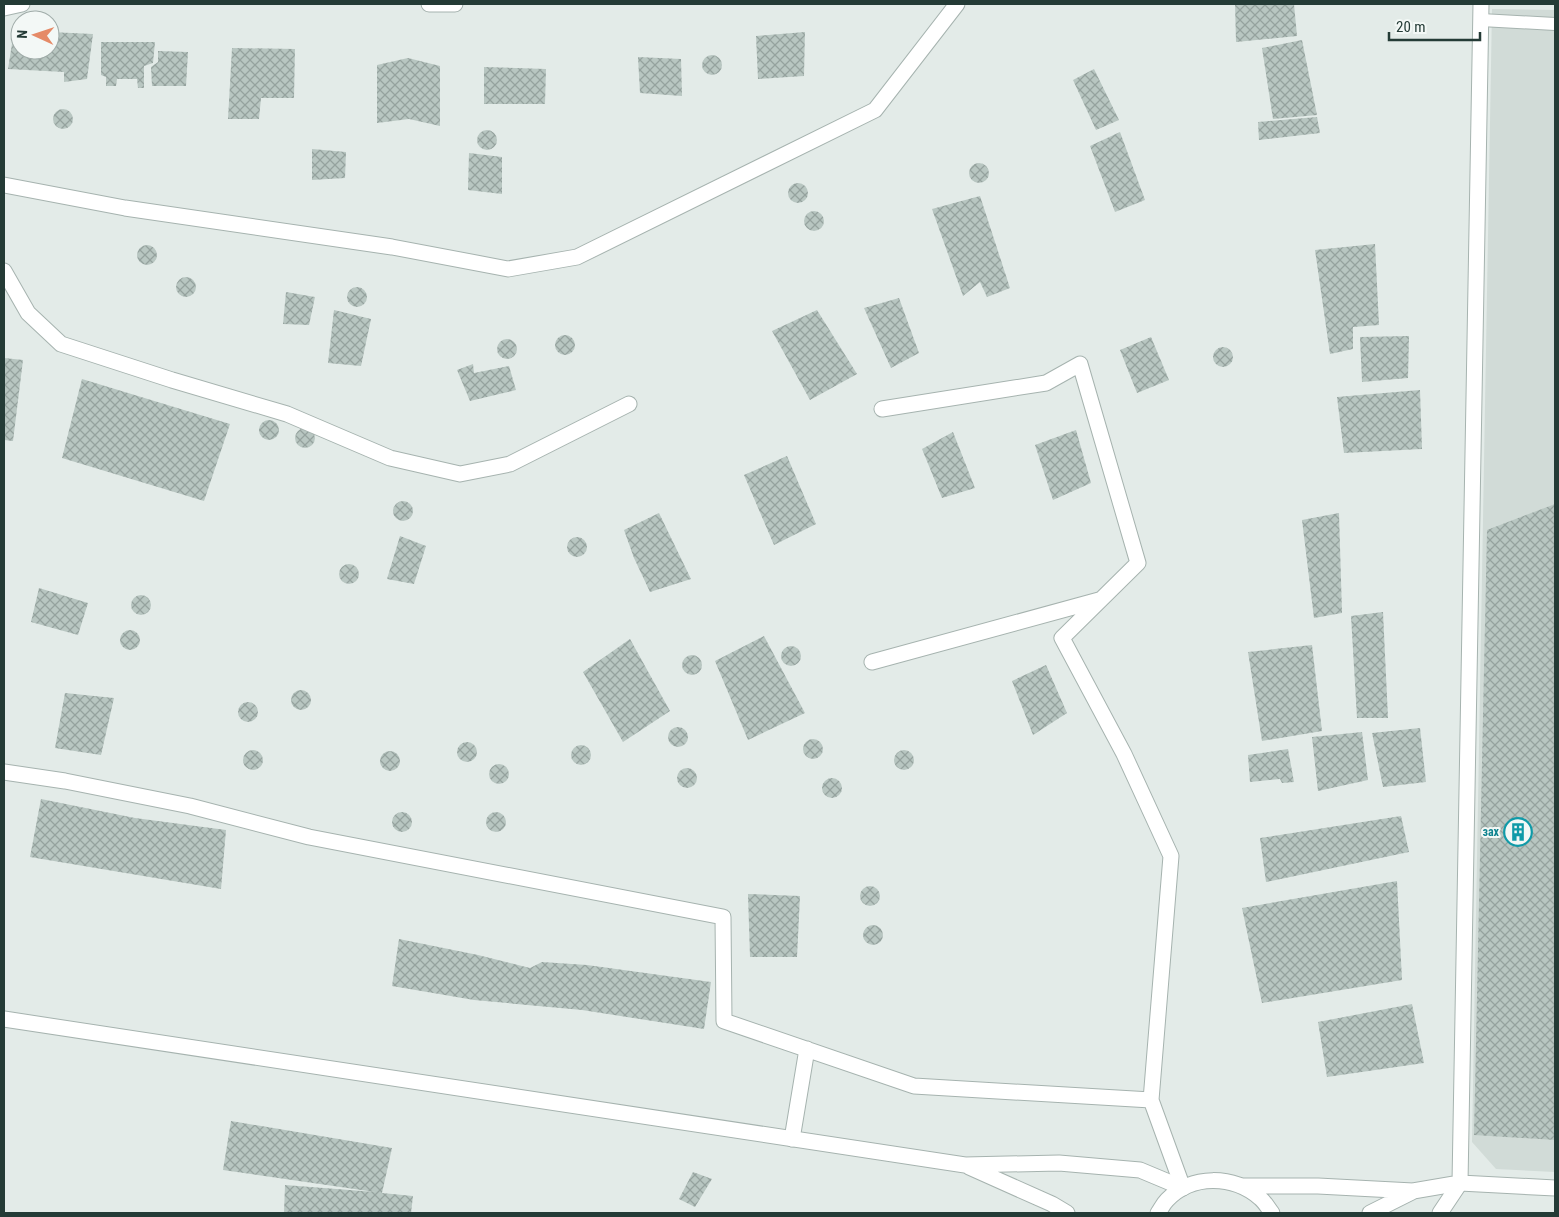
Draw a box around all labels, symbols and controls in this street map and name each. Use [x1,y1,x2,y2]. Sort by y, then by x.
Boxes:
north arrow [10,10,60,60]
scale bar [1389,10,1480,42]
text: 20 m [1396,18,1426,36]
text: N [14,30,30,39]
building icon: зах [1503,817,1533,847]
place label: зах [1482,825,1500,839]

